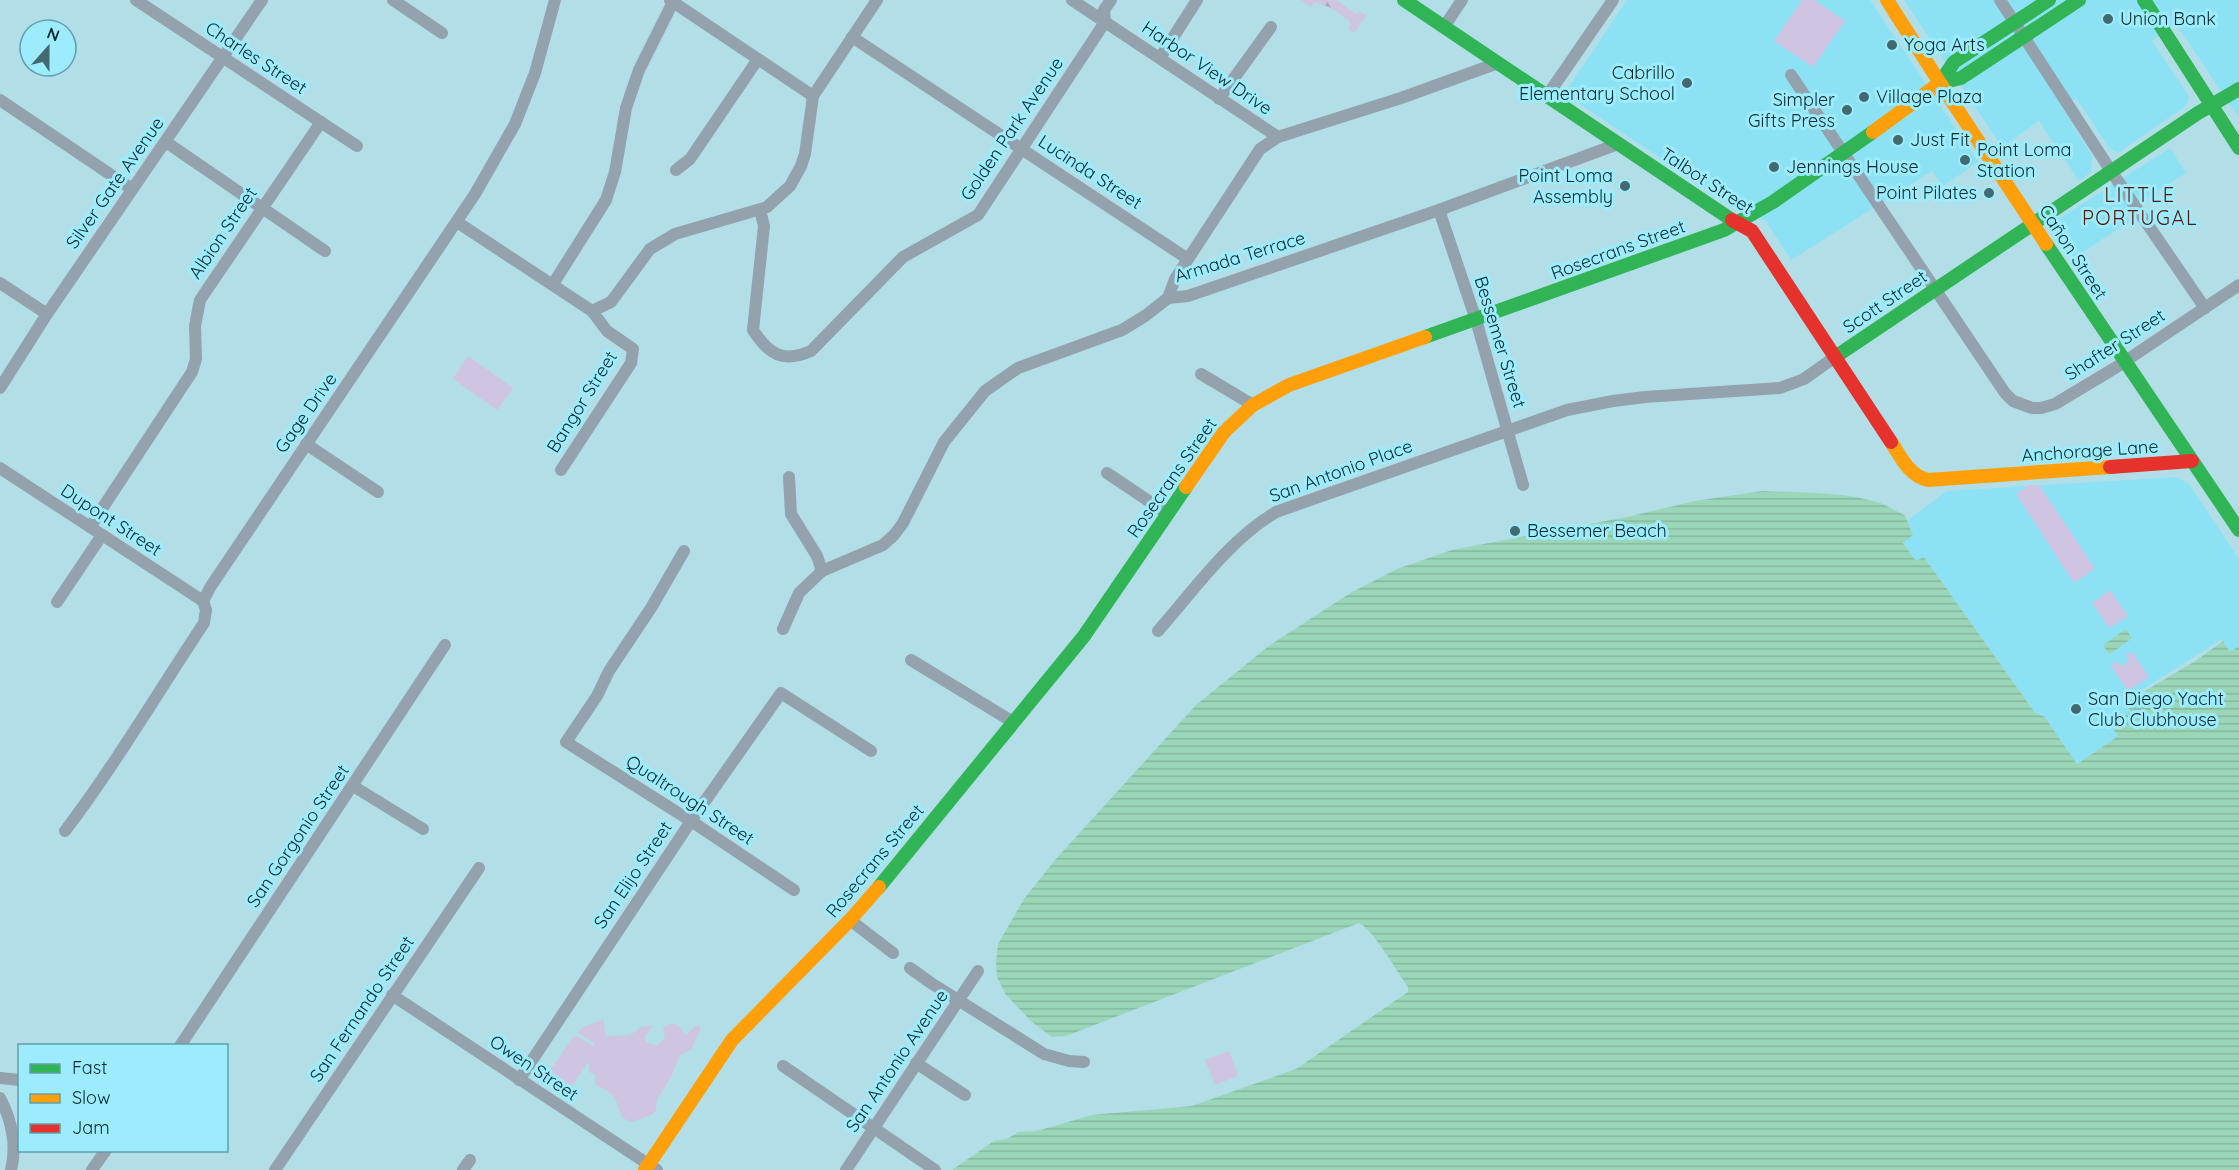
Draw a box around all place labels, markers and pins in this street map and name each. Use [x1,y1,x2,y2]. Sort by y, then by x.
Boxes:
place label: Union Bank [2120,7,2216,30]
marker: Union Bank [2101,12,2115,26]
place label: Yoga Arts [1904,33,1985,56]
marker: Yoga Arts [1885,38,1899,52]
place label: Cabrillo Elementary School [1519,61,1675,105]
marker: Cabrillo Elementary School [1680,76,1694,90]
place label: Village Plaza [1876,85,1982,108]
place label: Simpler Gifts Press [1748,88,1835,132]
marker: Village Plaza [1857,90,1871,104]
marker: Simpler Gifts Press [1840,103,1854,117]
place label: Just Fit [1910,128,1970,151]
marker: Just Fit [1891,133,1905,147]
place label: Point Loma Station [1977,138,2071,182]
marker: Point Loma Station [1958,153,1972,167]
place label: Jennings House [1786,155,1919,178]
marker: Jennings House [1767,160,1781,174]
place label: Point Loma Assembly [1519,164,1613,208]
marker: Point Loma Assembly [1618,179,1632,193]
place label: Point Pilates [1876,181,1977,204]
marker: Point Pilates [1982,186,1996,200]
place label: Bessemer Beach [1527,519,1667,542]
marker: Bessemer Beach [1508,524,1522,538]
place label: San Diego Yacht Club Clubhouse [2088,687,2224,731]
marker: San Diego Yacht Club Clubhouse [2069,702,2083,716]

